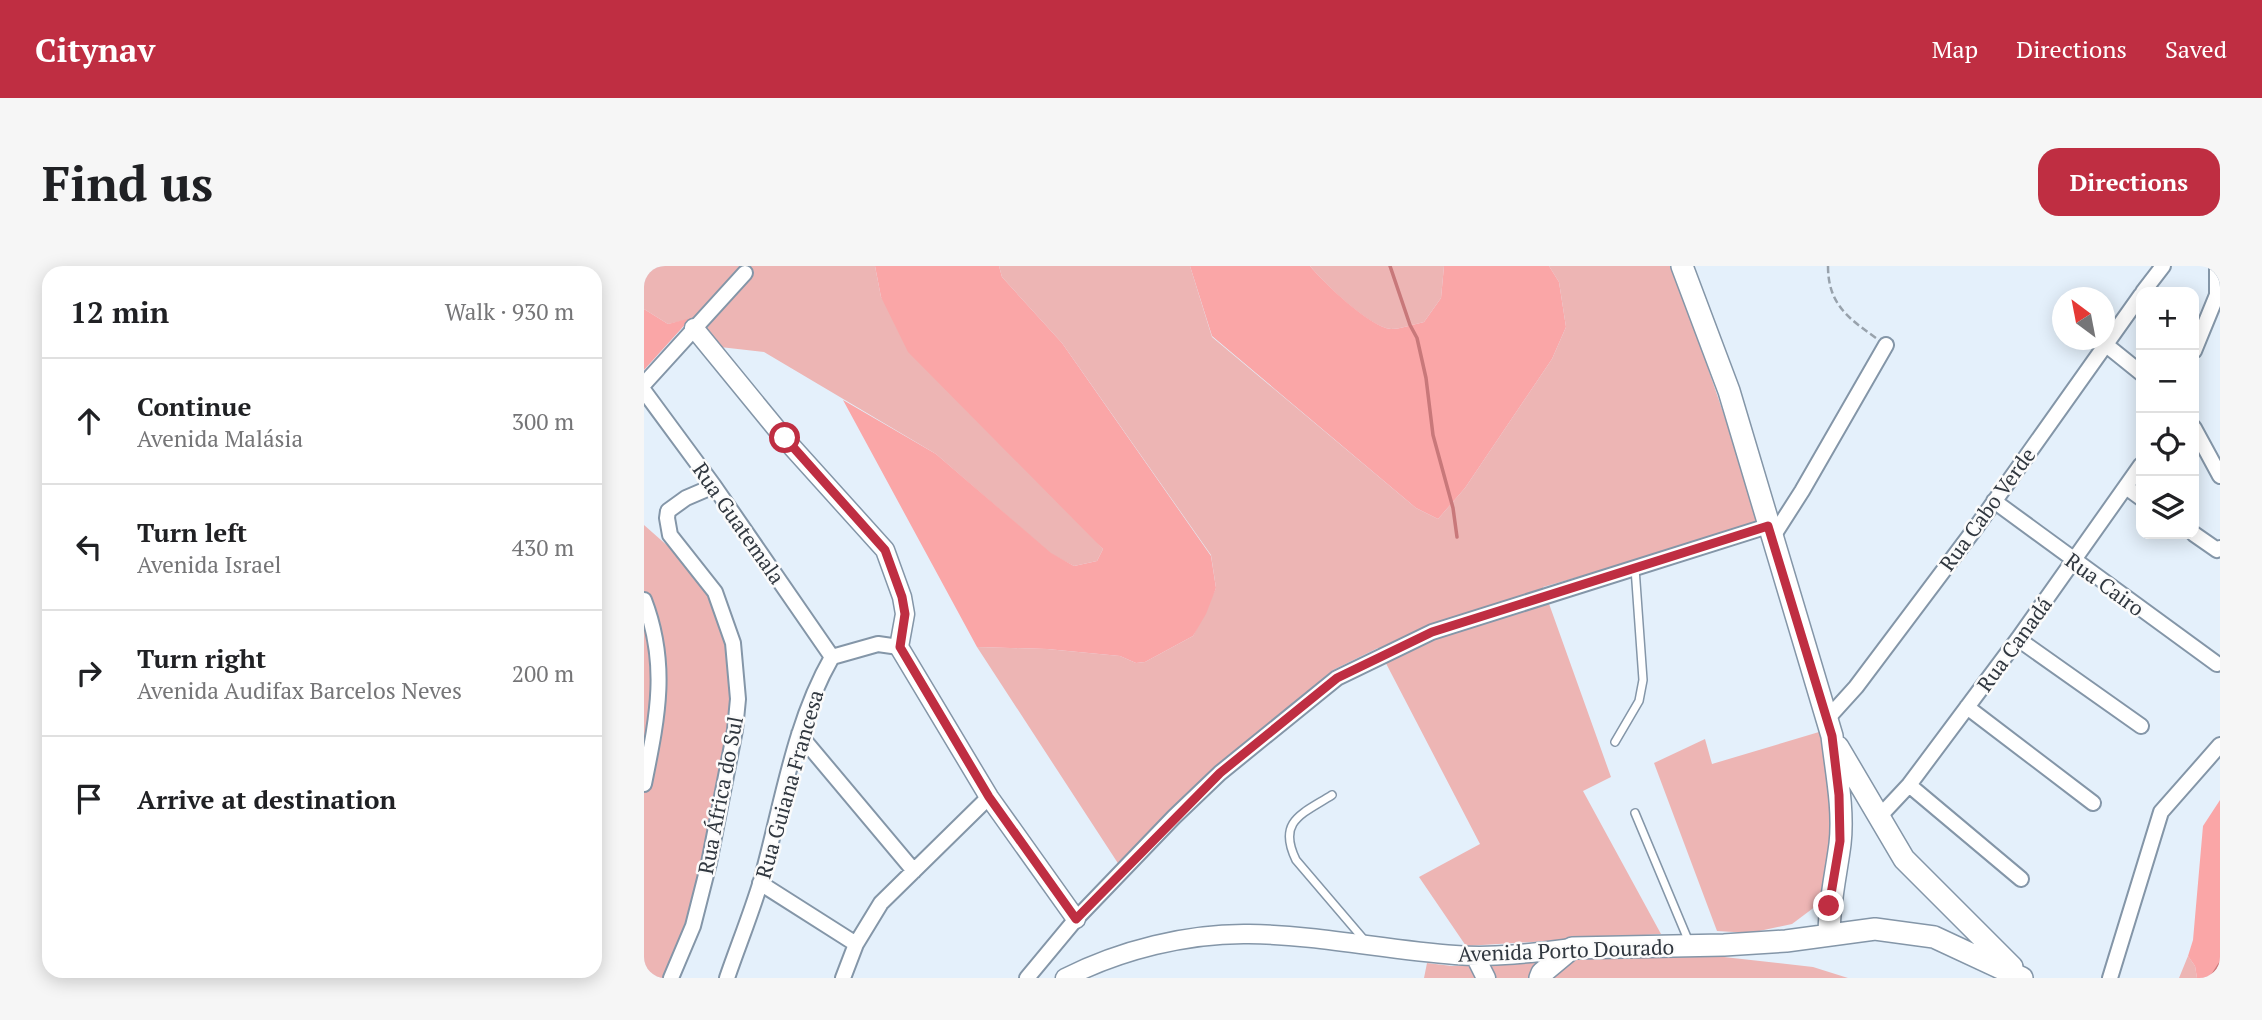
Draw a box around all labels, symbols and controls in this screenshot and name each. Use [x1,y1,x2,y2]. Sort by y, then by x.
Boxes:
text: Citynav [35,28,155,71]
text: Map [1932,33,1978,65]
text: Directions [2016,33,2127,65]
text: Saved [2165,33,2227,65]
button: Directions [2038,148,2220,216]
text: Find us [42,150,213,215]
north arrow [2052,287,2115,350]
map controls [2136,287,2199,539]
button: + [2136,287,2199,350]
text: 12 min [70,292,169,332]
text: Walk · 930 m [445,296,574,327]
button: − [2136,350,2199,413]
text: Continue [137,389,251,423]
icon: ahead [70,402,108,440]
text: 300 m [512,406,574,437]
button: locate [2136,413,2199,476]
route start [769,422,800,453]
text: Avenida Malásia [137,423,303,454]
street label: Rua Cabo Verde [1933,442,2041,576]
street label: Rua Guatemala [687,457,791,590]
button: layers [2136,476,2199,539]
text: Turn left [137,515,247,549]
icon: left [70,528,108,566]
text: 430 m [512,532,574,563]
street label: Rua Cairo [2060,546,2150,622]
text: Avenida Israel [137,549,281,580]
street label: Rua Canadá [1970,591,2058,697]
text: Turn right [137,641,266,675]
icon: right [70,654,108,692]
text: 200 m [512,658,574,689]
text: Avenida Audifax Barcelos Neves [137,675,462,706]
street label: Rua Guiana Francesa [749,686,829,882]
street label: Rua África do Sul [691,714,749,876]
icon: arrive [70,780,108,818]
text: Arrive at destination [137,782,396,816]
route end [1813,890,1844,921]
street label: Avenida Porto Dourado [1457,932,1675,968]

